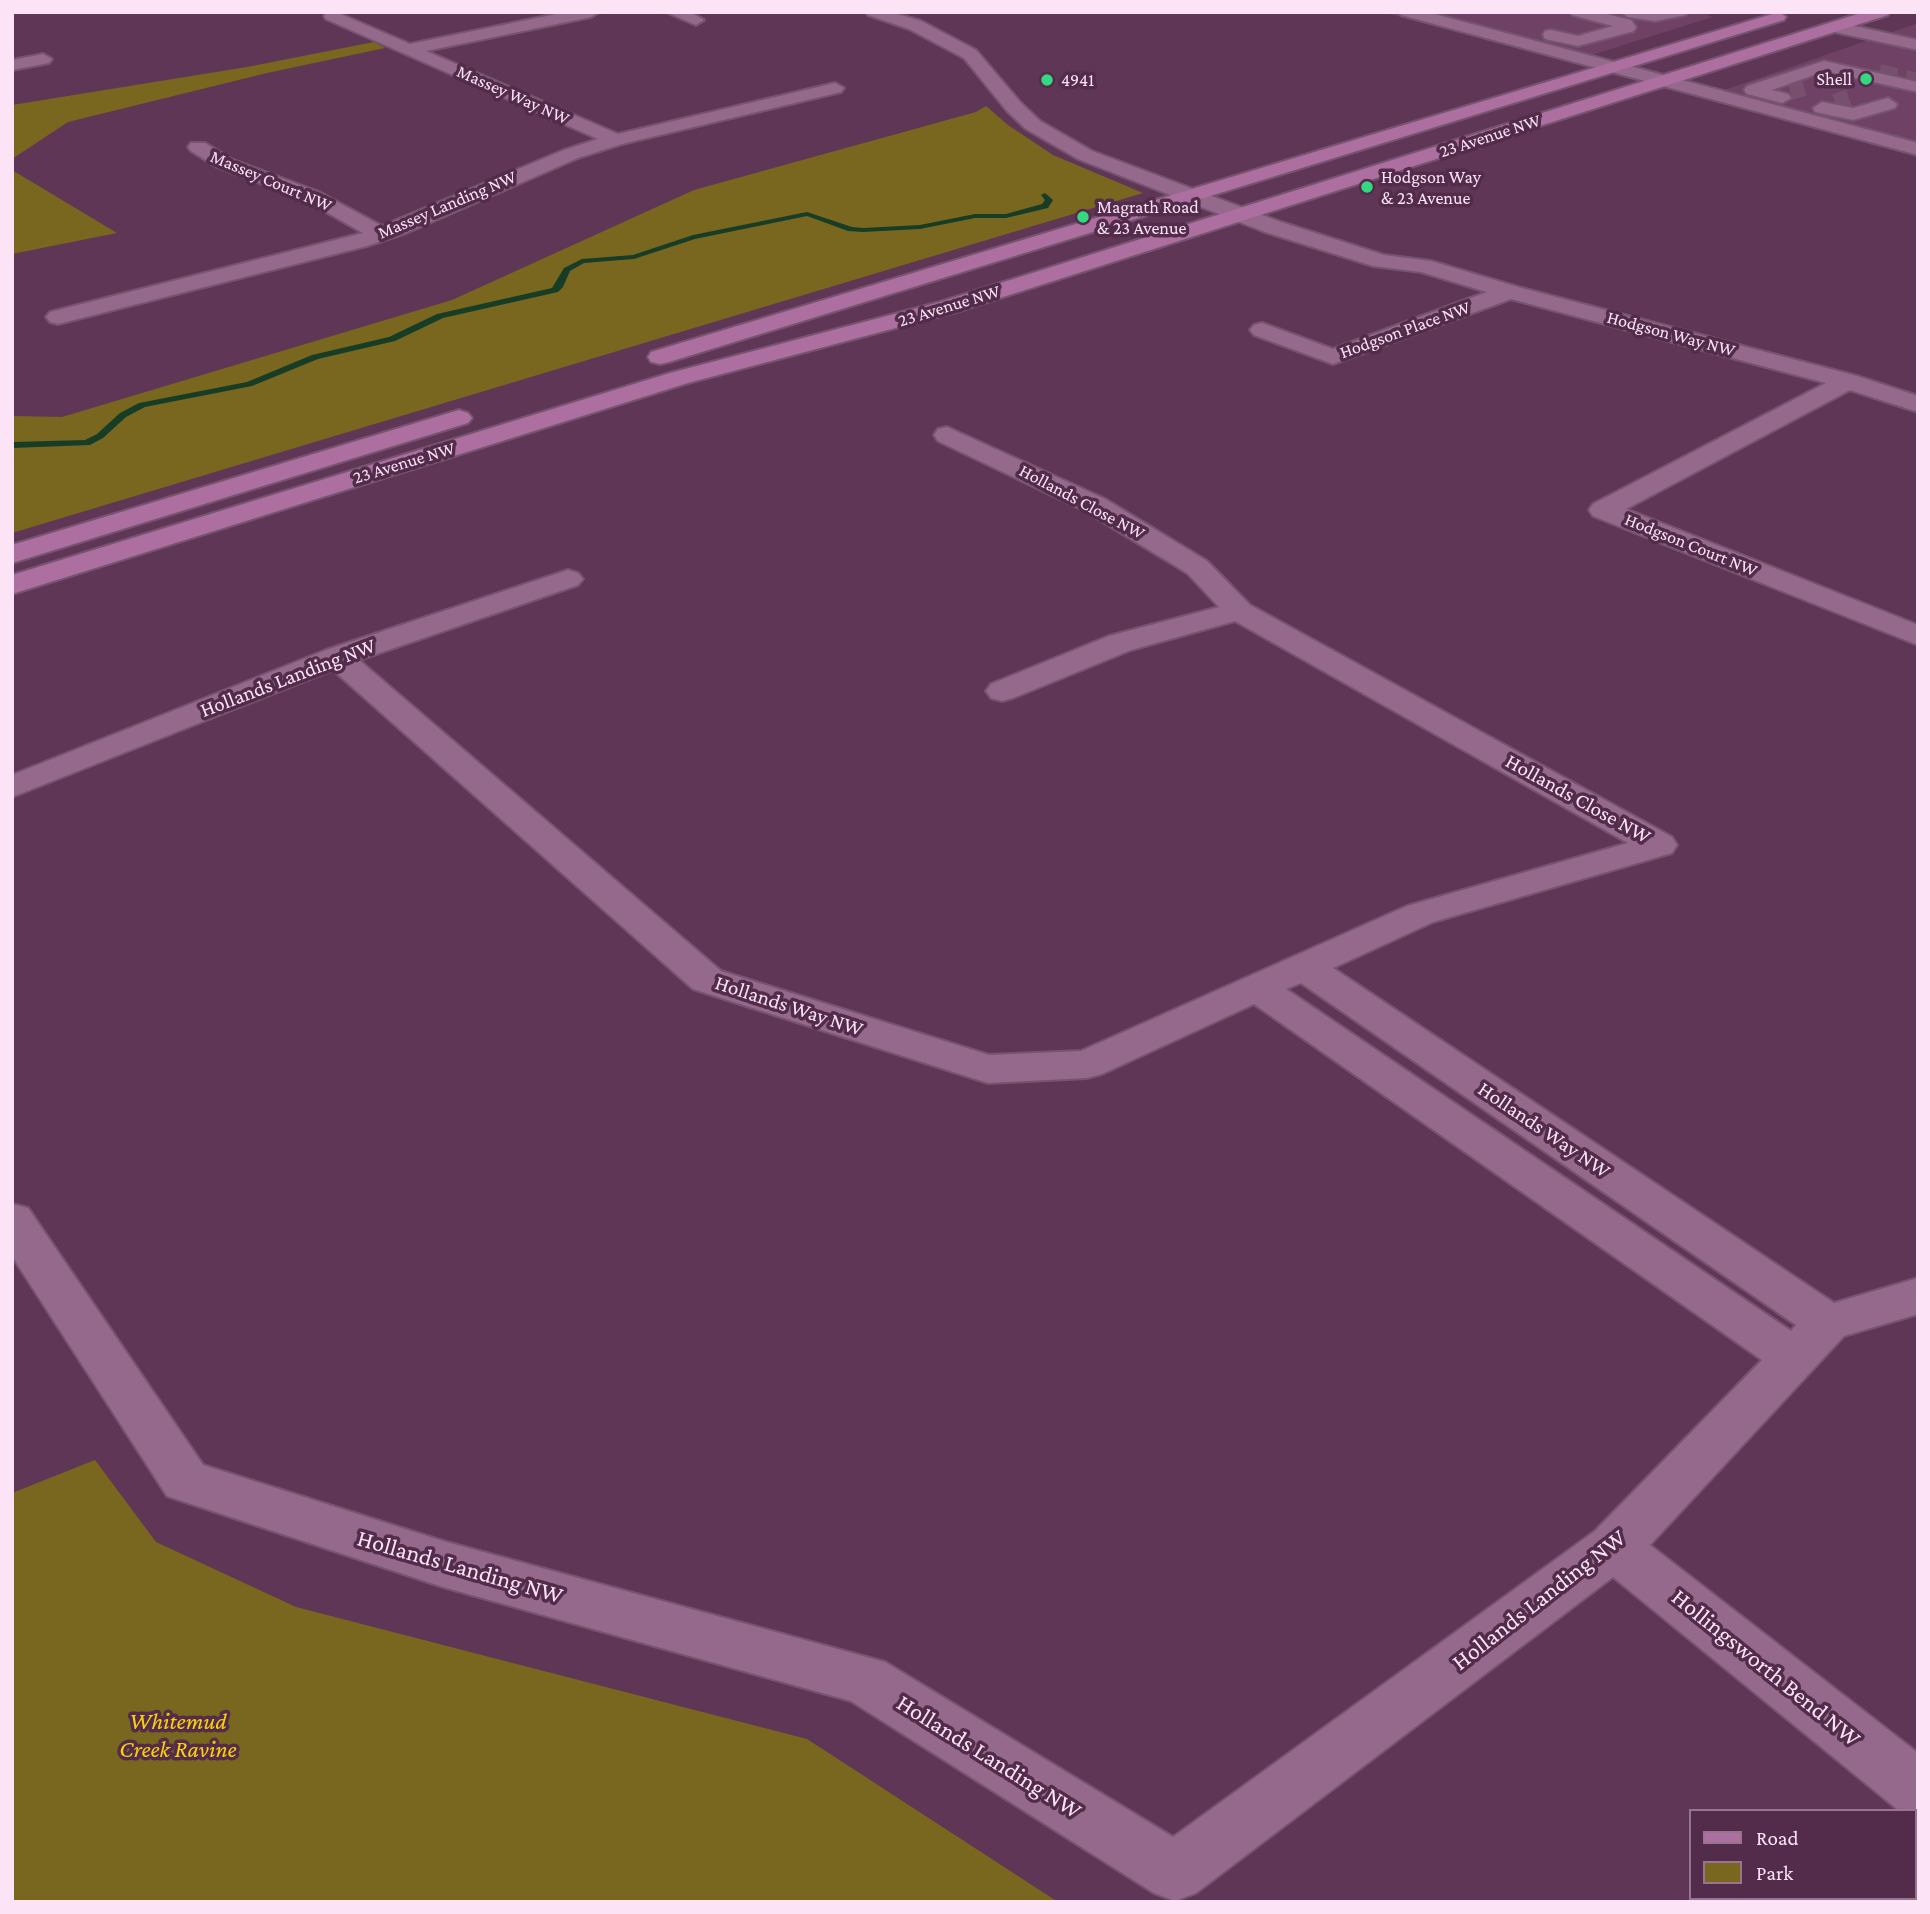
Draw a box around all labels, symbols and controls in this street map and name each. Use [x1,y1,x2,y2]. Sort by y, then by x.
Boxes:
street label: Massey Way NW [453,61,573,129]
place label: Shell [1817,68,1852,90]
place label: 4941 [1061,69,1094,91]
marker: Shell [1858,71,1874,87]
marker: 4941 [1039,72,1055,88]
street label: 23 Avenue NW [1437,109,1543,163]
street label: Massey Court NW [207,146,335,216]
street label: Massey Landing NW [375,166,519,244]
place label: Hodgson Way & 23 Avenue [1381,166,1481,208]
marker: Hodgson Way & 23 Avenue [1359,179,1375,195]
place label: Magrath Road & 23 Avenue [1097,196,1199,238]
marker: Magrath Road & 23 Avenue [1075,209,1091,225]
street label: 23 Avenue NW [896,280,1002,332]
street label: Hodgson Place NW [1337,296,1473,364]
street label: Hodgson Way NW [1605,307,1737,361]
street label: 23 Avenue NW [351,437,457,489]
street label: Hollands Close NW [1016,460,1148,544]
street label: Hodgson Court NW [1622,509,1760,581]
street label: Hollands Landing NW [197,633,379,723]
street label: Hollands Close NW [1501,749,1655,849]
street label: Hollands Way NW [712,970,866,1042]
street label: Hollands Way NW [1473,1076,1615,1184]
street label: Hollands Landing NW [1446,1523,1632,1677]
street label: Hollands Landing NW [354,1524,566,1610]
street label: Hollingsworth Bend NW [1666,1583,1866,1753]
street label: Hollands Landing NW [891,1688,1087,1826]
park label: Whitemud Creek Ravine [119,1708,237,1764]
legend [1688,1809,1916,1900]
text: Road [1756,1826,1799,1850]
text: Park [1756,1861,1793,1885]

